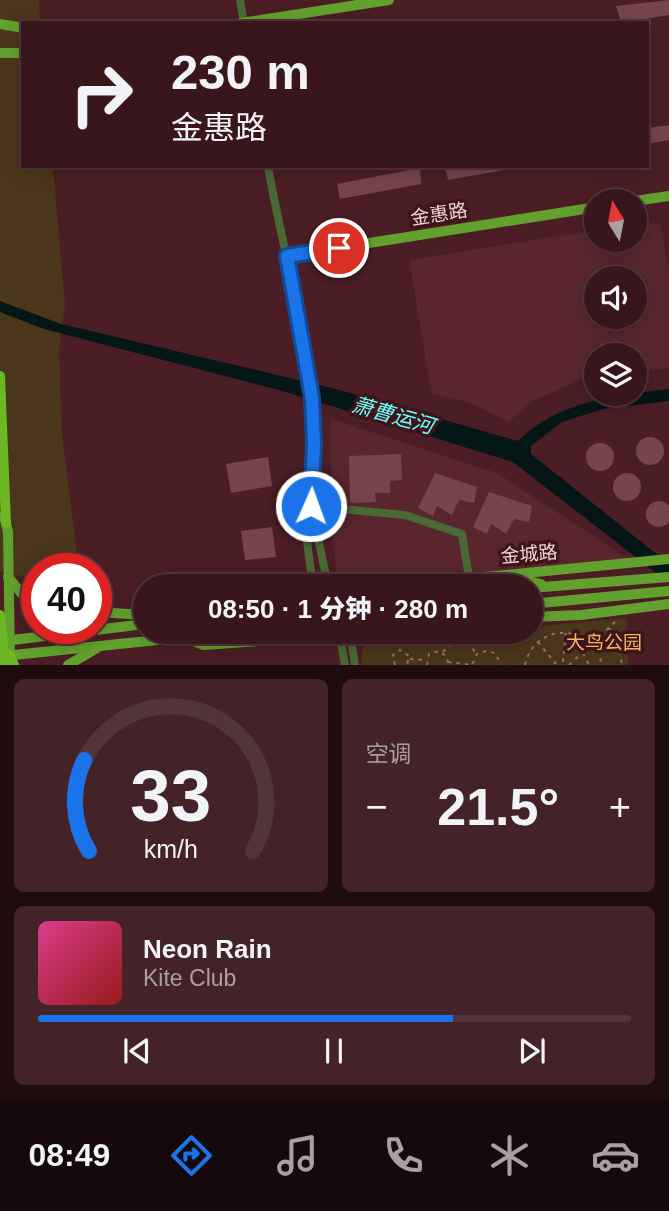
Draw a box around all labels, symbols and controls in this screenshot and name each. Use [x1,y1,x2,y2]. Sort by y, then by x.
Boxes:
text: 230 m [171,45,310,99]
icon: right [56,49,147,140]
text: 金惠路 [171,110,267,146]
north arrow [584,189,648,252]
map controls [584,189,647,406]
street label: 金惠路 [409,199,469,229]
pin [309,218,369,278]
icon: arrive [320,229,358,267]
button: sound [584,266,647,329]
button: layers [584,343,647,406]
water label: 萧曹运河 [349,392,440,439]
position arrow [274,469,348,543]
street label: 金城路 [500,541,558,567]
speed limit sign: 40 [21,553,112,644]
text: 08:50 · 1 分钟 · 280 m [208,594,468,624]
park label: 大鸟公园 [566,632,642,653]
text: 空调 [366,741,412,767]
text: 33 [130,756,211,837]
text: 21.5° [437,778,559,836]
text: − [366,786,388,828]
text: + [609,786,631,828]
text: km/h [144,835,198,863]
text: Neon Rain [143,934,272,964]
text: Kite Club [143,965,236,991]
icon: previous [118,1032,156,1070]
icon: pause [315,1032,353,1070]
icon: next [513,1032,551,1070]
icon: directions [167,1131,216,1180]
icon: music [273,1131,322,1180]
icon: phone [379,1131,428,1180]
icon: climate [485,1131,534,1180]
icon: car [591,1131,640,1180]
text: 08:49 [29,1137,110,1173]

